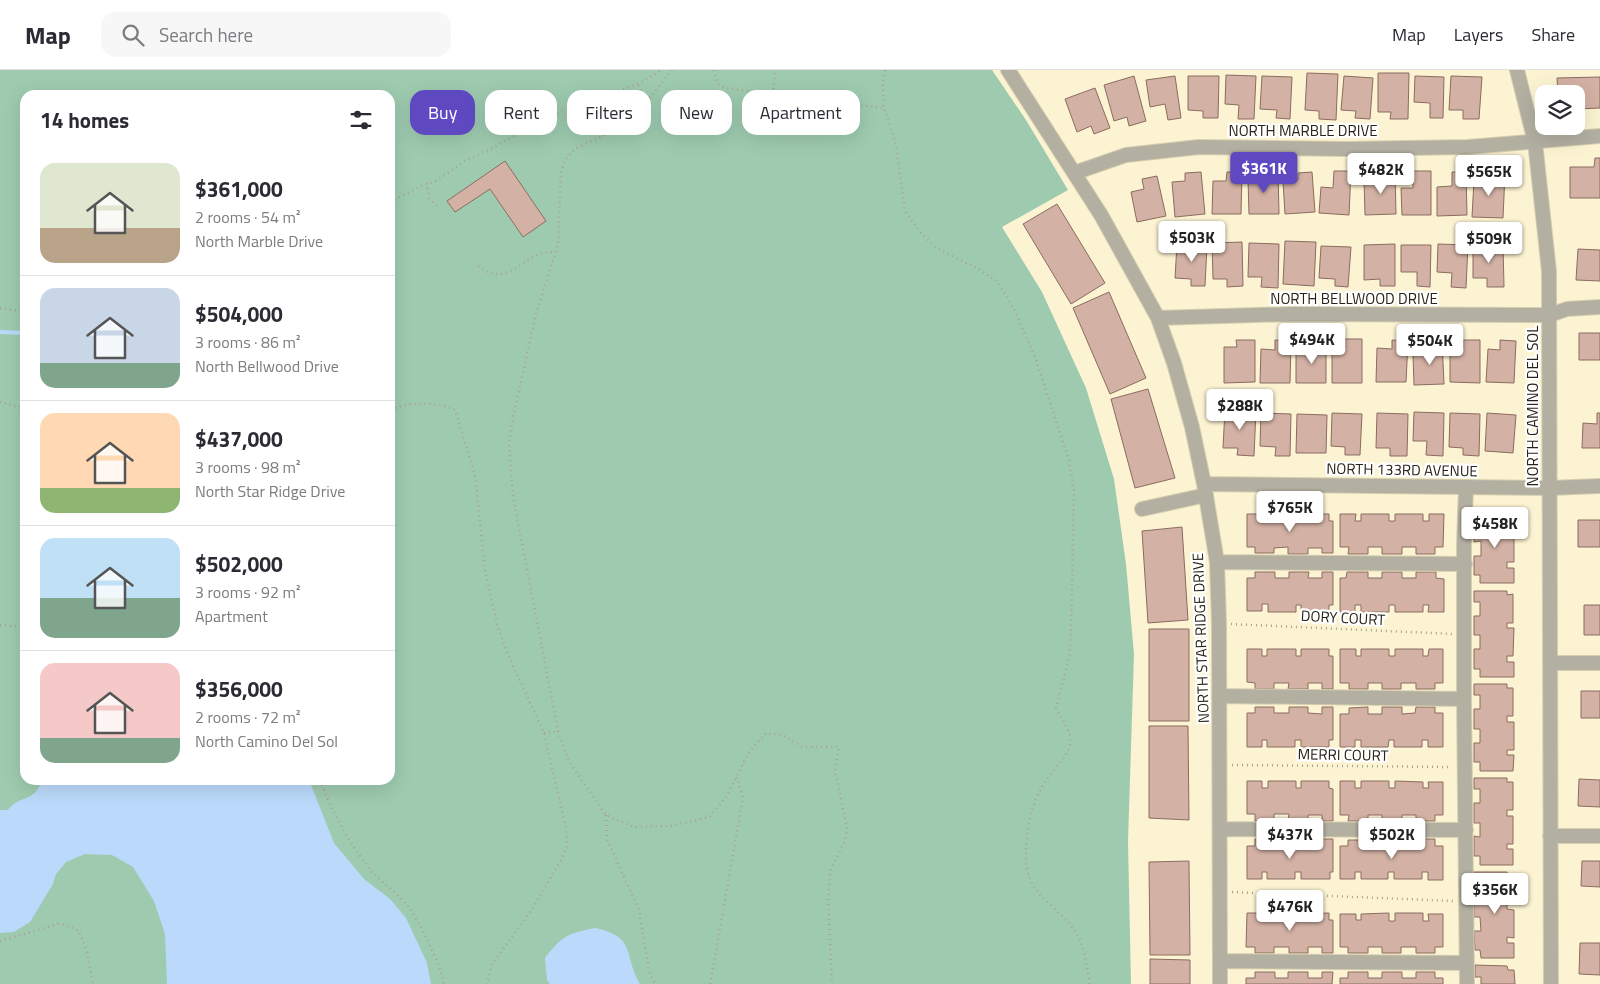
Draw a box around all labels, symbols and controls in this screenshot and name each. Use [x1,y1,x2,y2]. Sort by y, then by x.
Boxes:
search box [101,12,451,57]
text: Map [25,17,71,53]
text: Search here [159,20,253,49]
icon: search [119,21,147,49]
text: Map [1392,21,1426,48]
text: Layers [1454,21,1503,48]
text: Share [1531,21,1575,48]
map controls [1535,85,1585,135]
button: layers [1535,85,1585,135]
chip: Buy [410,90,475,135]
chip: Rent [485,90,557,135]
chip: Filters [567,90,651,135]
chip: New [661,90,732,135]
chip: Apartment [742,90,860,135]
text: 14 homes [40,104,129,136]
icon: filters [347,106,375,134]
street label: NORTH MARBLE DRIVE [1229,119,1377,142]
pin: $361K [1229,152,1299,194]
pin: $482K [1346,152,1416,195]
pin: $565K [1454,154,1524,197]
text: $361K [1241,156,1287,180]
text: $482K [1358,157,1404,181]
text: $565K [1466,159,1512,183]
text: $361,000 [195,173,283,205]
icon: home [80,183,140,243]
text: 2 rooms · 54 m² [195,205,300,229]
pin: $503K [1157,220,1227,263]
pin: $509K [1454,222,1524,264]
text: $503K [1169,225,1215,249]
text: $509K [1466,226,1512,250]
text: North Marble Drive [195,229,323,253]
street label: NORTH BELLWOOD DRIVE [1270,287,1438,310]
text: $504,000 [195,298,283,330]
icon: home [80,308,140,368]
pin: $494K [1277,322,1347,365]
pin: $504K [1395,324,1465,366]
street label: NORTH CAMINO DEL SOL [1521,326,1544,486]
text: $494K [1289,327,1335,351]
text: $504K [1407,328,1453,352]
text: 3 rooms · 86 m² [195,330,300,354]
text: North Bellwood Drive [195,354,339,378]
pin: $288K [1205,388,1275,431]
text: $288K [1217,393,1263,417]
text: $437,000 [195,423,283,455]
icon: home [80,433,140,493]
text: 3 rooms · 98 m² [195,455,300,479]
street label: NORTH 133RD AVENUE [1326,457,1478,482]
text: North Star Ridge Drive [195,479,345,503]
pin: $765K [1255,490,1325,533]
text: $765K [1267,495,1313,519]
pin: $458K [1460,506,1530,549]
text: $458K [1472,511,1518,535]
text: $502,000 [195,548,283,580]
street label: NORTH STAR RIDGE DRIVE [1186,553,1215,724]
icon: home [80,558,140,618]
text: 3 rooms · 92 m² [195,580,300,604]
text: Apartment [195,604,268,628]
street label: DORY COURT [1300,604,1386,631]
text: $356,000 [195,673,283,705]
icon: home [80,683,140,743]
text: 2 rooms · 72 m² [195,705,300,729]
text: North Camino Del Sol [195,729,338,753]
street label: MERRI COURT [1297,742,1389,767]
pin: $437K [1255,818,1325,860]
pin: $502K [1357,818,1427,860]
text: $437K [1267,822,1313,846]
text: $502K [1369,822,1415,846]
pin: $356K [1460,872,1530,915]
text: $356K [1472,877,1518,901]
pin: $476K [1255,890,1325,932]
text: $476K [1267,894,1313,918]

